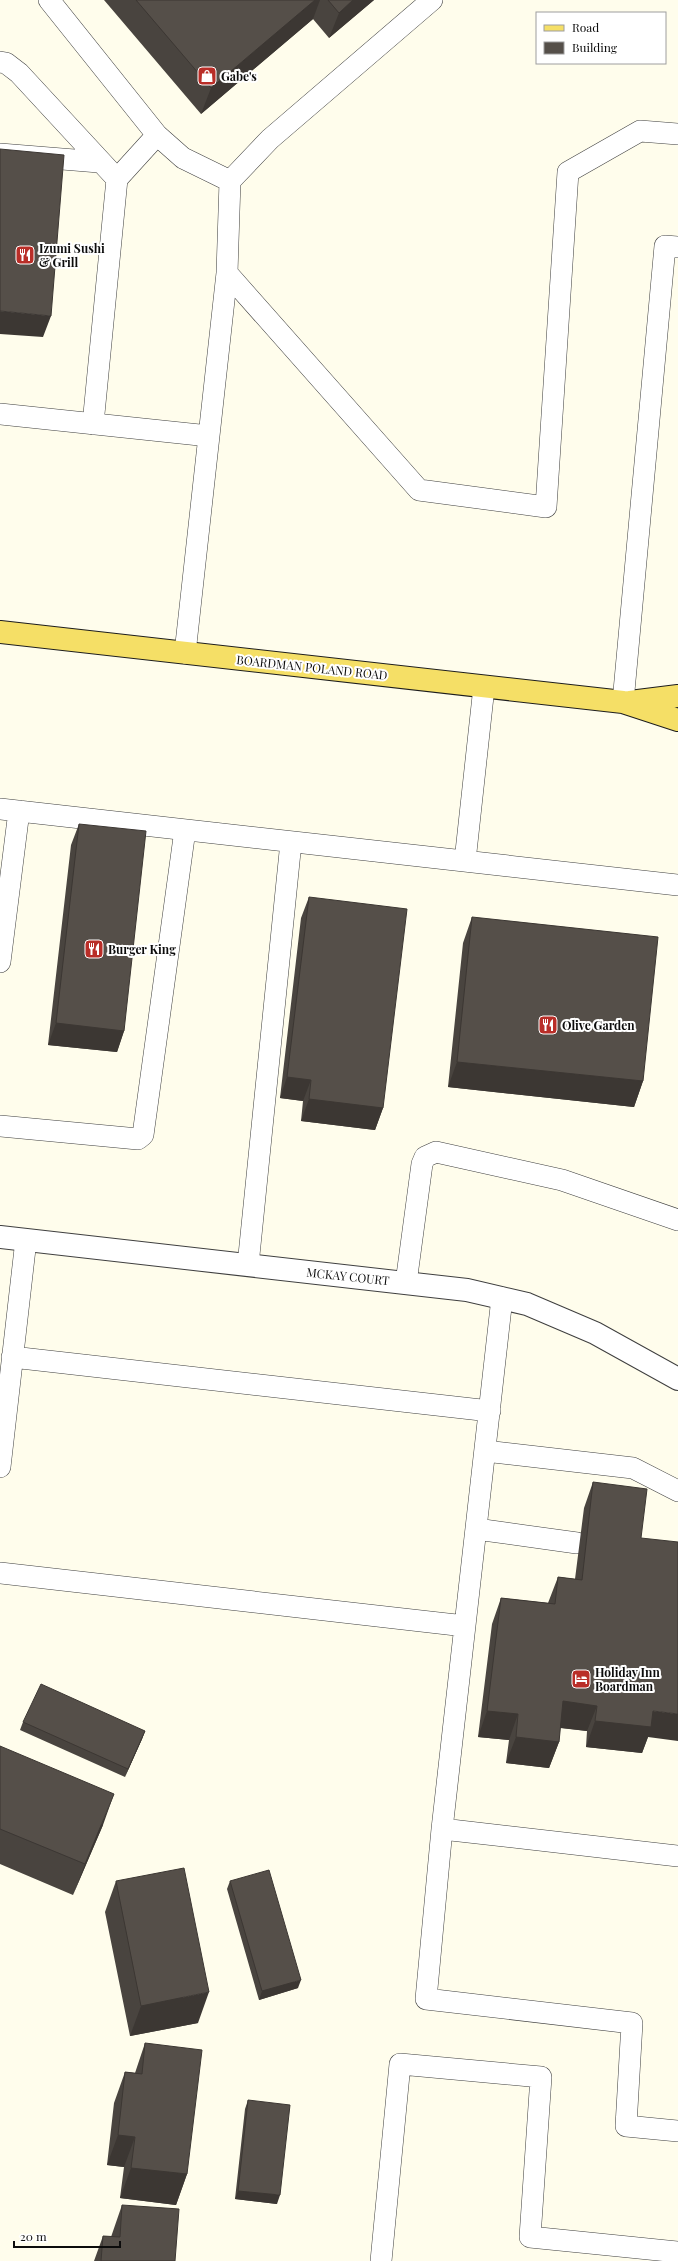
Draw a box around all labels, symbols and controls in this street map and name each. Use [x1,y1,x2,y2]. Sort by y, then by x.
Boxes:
legend [536,12,666,64]
text: Road [572,19,599,35]
text: Building [572,39,618,55]
shop icon: Gabe's [196,65,218,87]
place label: Gabe's [221,68,257,84]
place label: Izumi Sushi & Grill [39,240,105,270]
restaurant icon: Izumi Sushi & Grill [14,244,36,266]
street label: BOARDMAN POLAND ROAD [236,651,389,683]
restaurant icon: Burger King [83,938,105,960]
place label: Burger King [108,941,176,957]
restaurant icon: Olive Garden [537,1014,559,1036]
place label: Olive Garden [562,1017,635,1033]
street label: MCKAY COURT [306,1264,391,1288]
place label: Holiday Inn Boardman [595,1664,660,1694]
hotel icon: Holiday Inn Boardman [570,1668,592,1690]
scale bar [14,2223,120,2249]
text: 20 m [20,2228,47,2244]

